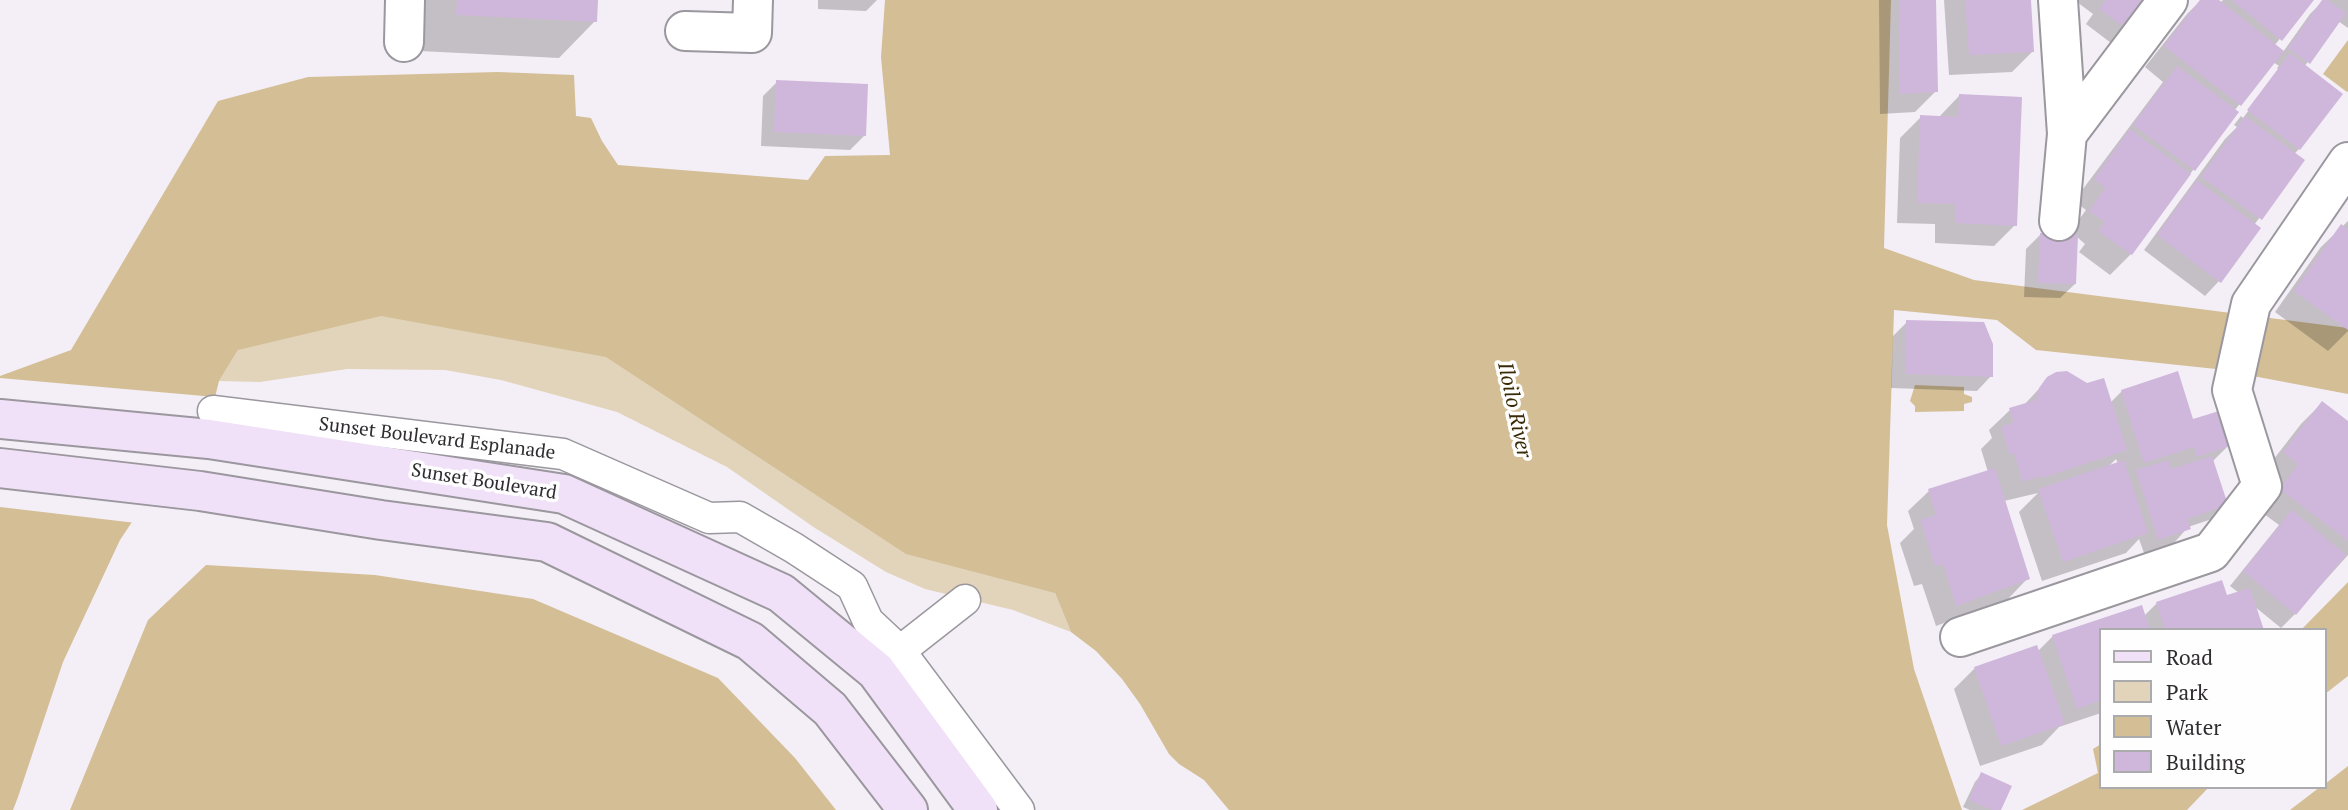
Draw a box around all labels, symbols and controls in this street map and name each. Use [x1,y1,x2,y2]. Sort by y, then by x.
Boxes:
water label: Iloilo River [1492,360,1536,460]
street label: Sunset Boulevard Esplanade [318,413,556,465]
street label: Sunset Boulevard [410,459,558,505]
legend [2100,628,2327,789]
text: Road [2166,643,2213,671]
text: Park [2166,678,2208,706]
text: Water [2166,713,2221,741]
text: Building [2166,748,2245,776]

